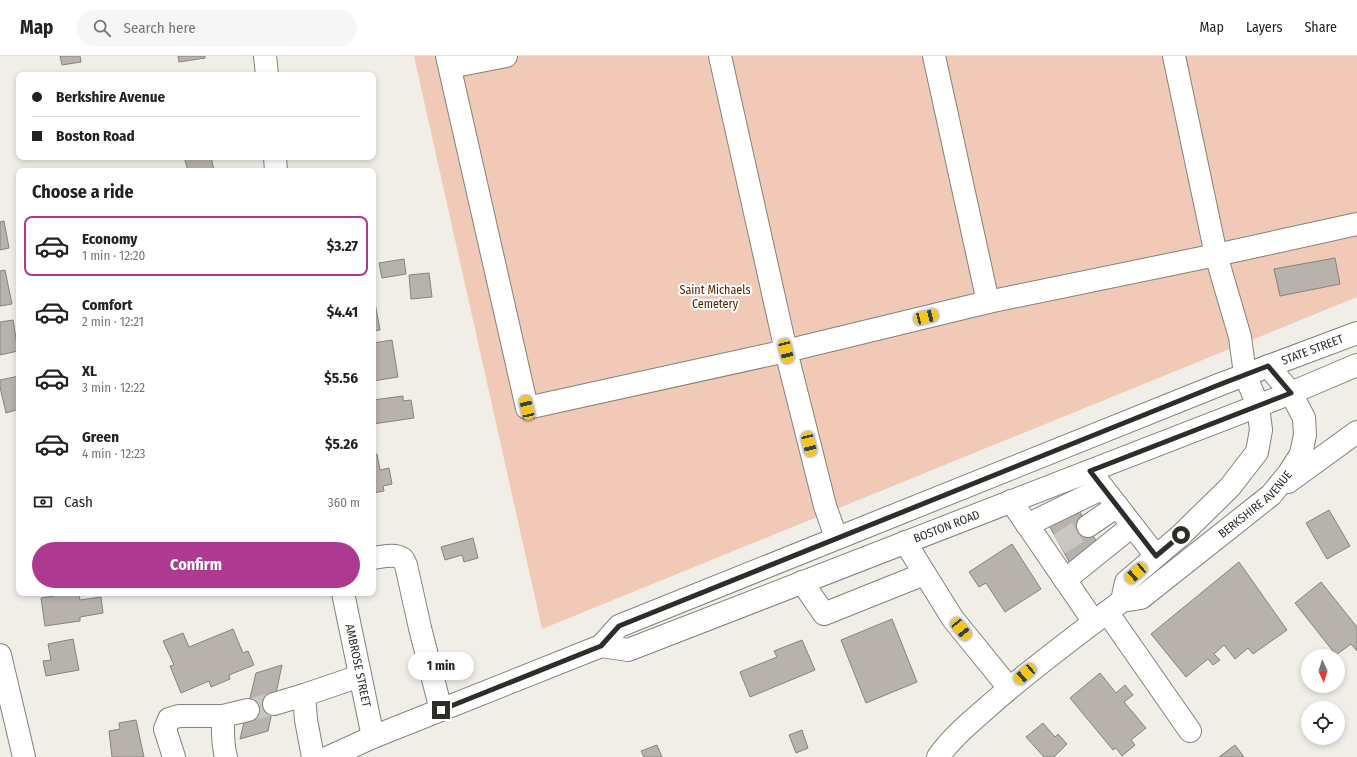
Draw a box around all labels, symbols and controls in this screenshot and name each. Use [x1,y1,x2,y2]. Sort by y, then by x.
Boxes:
search box [77,10,357,46]
text: Map [20,16,53,39]
icon: search [91,17,113,39]
text: Search here [123,19,196,37]
text: Map [1200,19,1224,36]
text: Layers [1246,19,1282,36]
text: Share [1304,19,1337,36]
text: Berkshire Avenue [56,88,165,106]
text: Boston Road [56,127,135,145]
text: Choose a ride [32,181,134,203]
icon: car [34,228,70,264]
text: Economy [82,230,137,248]
text: $3.27 [327,237,358,255]
text: 1 min · 12:20 [82,248,145,263]
park label: Saint Michaels Cemetery [679,283,751,311]
icon: car [34,294,70,330]
text: Comfort [82,296,133,314]
text: $4.41 [327,303,358,321]
car [913,308,939,326]
text: 2 min · 12:21 [82,314,144,329]
street label: STATE STREET [1279,332,1346,368]
car [777,338,795,364]
icon: car [34,360,70,396]
text: XL [82,362,97,380]
text: $5.56 [324,369,358,387]
text: 3 min · 12:22 [82,380,145,395]
car [518,395,536,421]
icon: car [34,426,70,462]
text: Green [82,428,119,446]
car [800,431,818,457]
text: $5.26 [325,435,358,453]
text: 4 min · 12:23 [82,446,145,461]
street label: BERKSHIRE AVENUE [1216,468,1295,541]
icon: cash [32,491,54,513]
text: Cash [64,493,93,511]
text: 360 m [328,495,360,510]
street label: BOSTON ROAD [912,507,982,546]
route start [1172,526,1190,544]
button: Confirm [32,542,360,588]
car [1123,561,1149,585]
car [949,616,973,642]
street label: AMBROSE STREET [343,623,374,709]
north arrow [1301,649,1345,693]
map controls [1301,649,1345,745]
callout: 1 min [408,652,474,680]
text: 1 min [427,658,455,673]
car [1012,662,1038,686]
route end [432,701,450,719]
button: locate [1301,701,1345,745]

